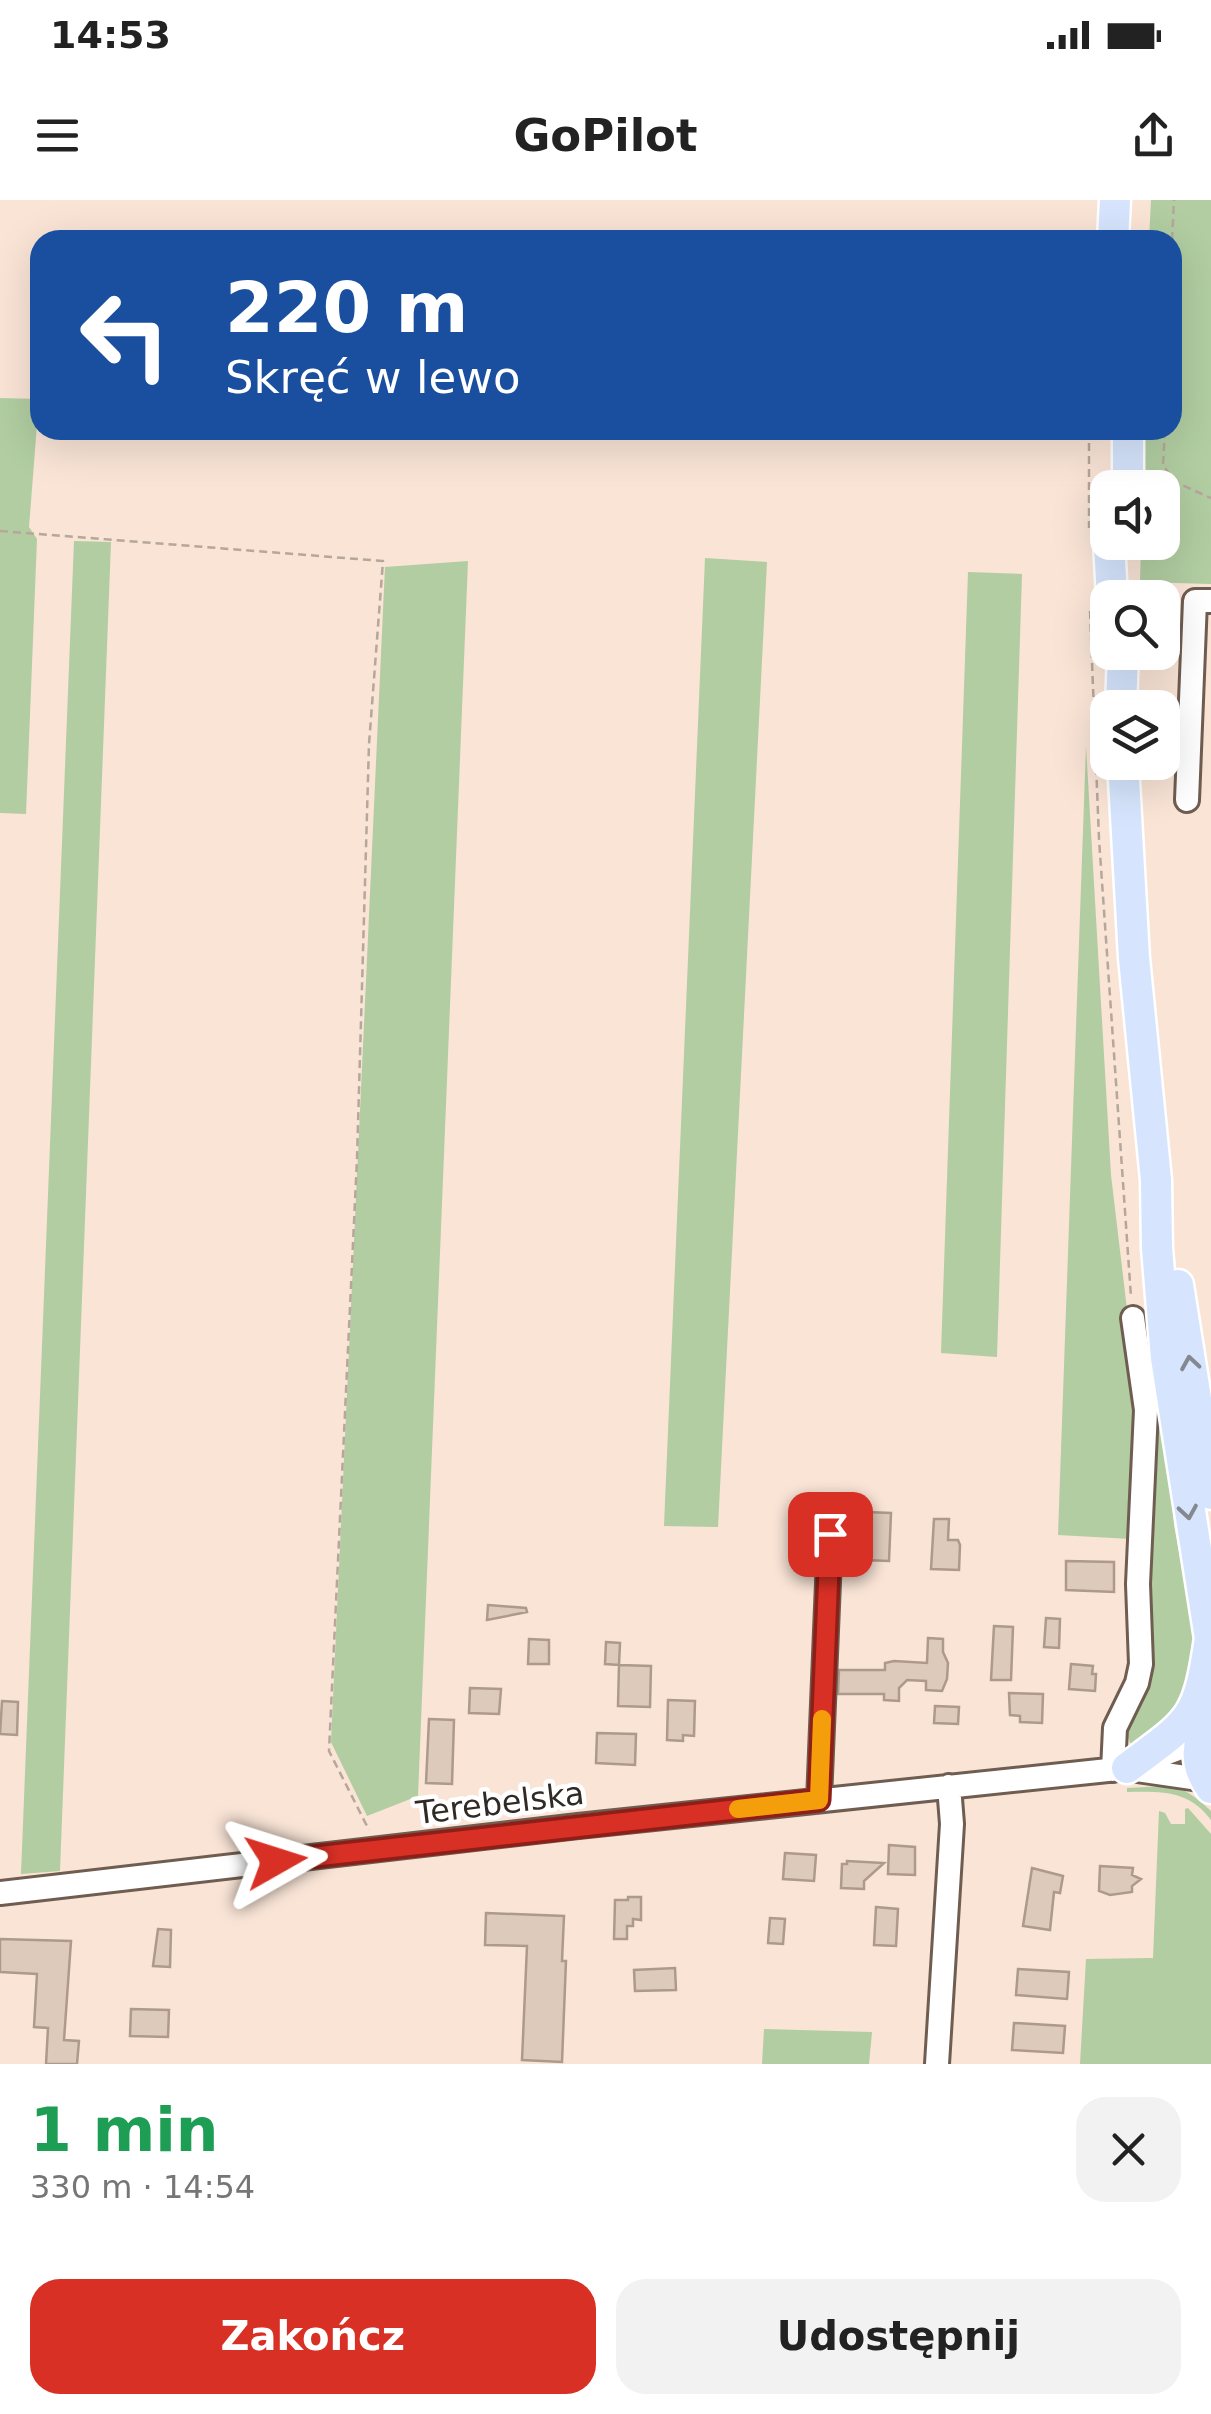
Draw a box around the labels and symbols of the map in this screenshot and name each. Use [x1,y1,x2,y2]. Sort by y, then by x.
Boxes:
one-way arrow [1181,1355,1202,1371]
pin [788,1492,873,1577]
one-way arrow [1176,1504,1197,1521]
street label: Terebelska [413,1774,586,1832]
position arrow [224,1809,328,1913]

